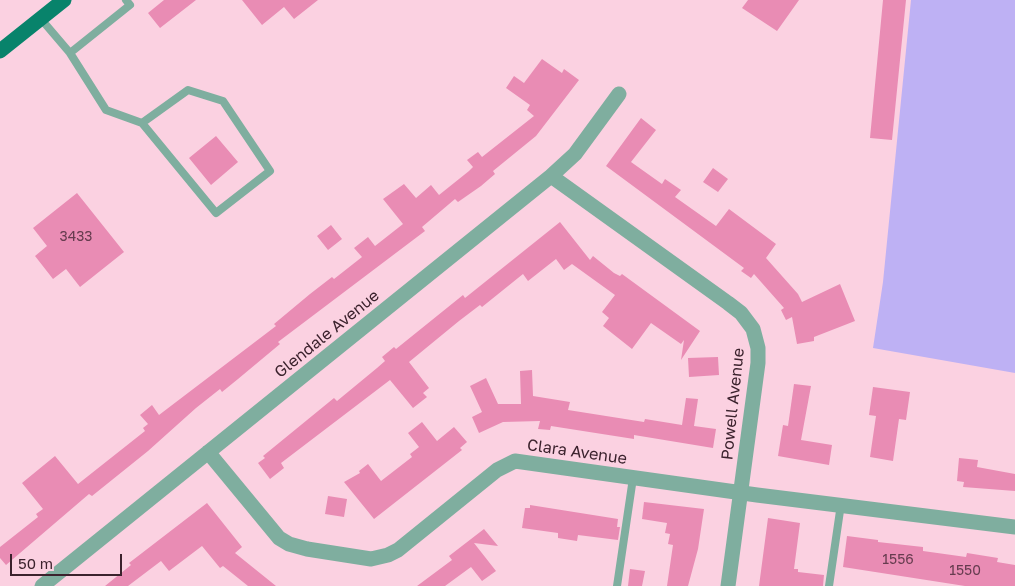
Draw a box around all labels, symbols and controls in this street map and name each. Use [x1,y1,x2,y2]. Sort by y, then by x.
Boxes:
house number: 3433 [59,229,93,245]
street label: Glendale Avenue [271,286,383,382]
street label: Powell Avenue [718,347,748,461]
street label: Clara Avenue [526,435,628,469]
scale bar [12,544,125,576]
house number: 1556 [882,552,914,568]
text: 50 m [18,554,53,572]
house number: 1550 [949,563,981,579]

